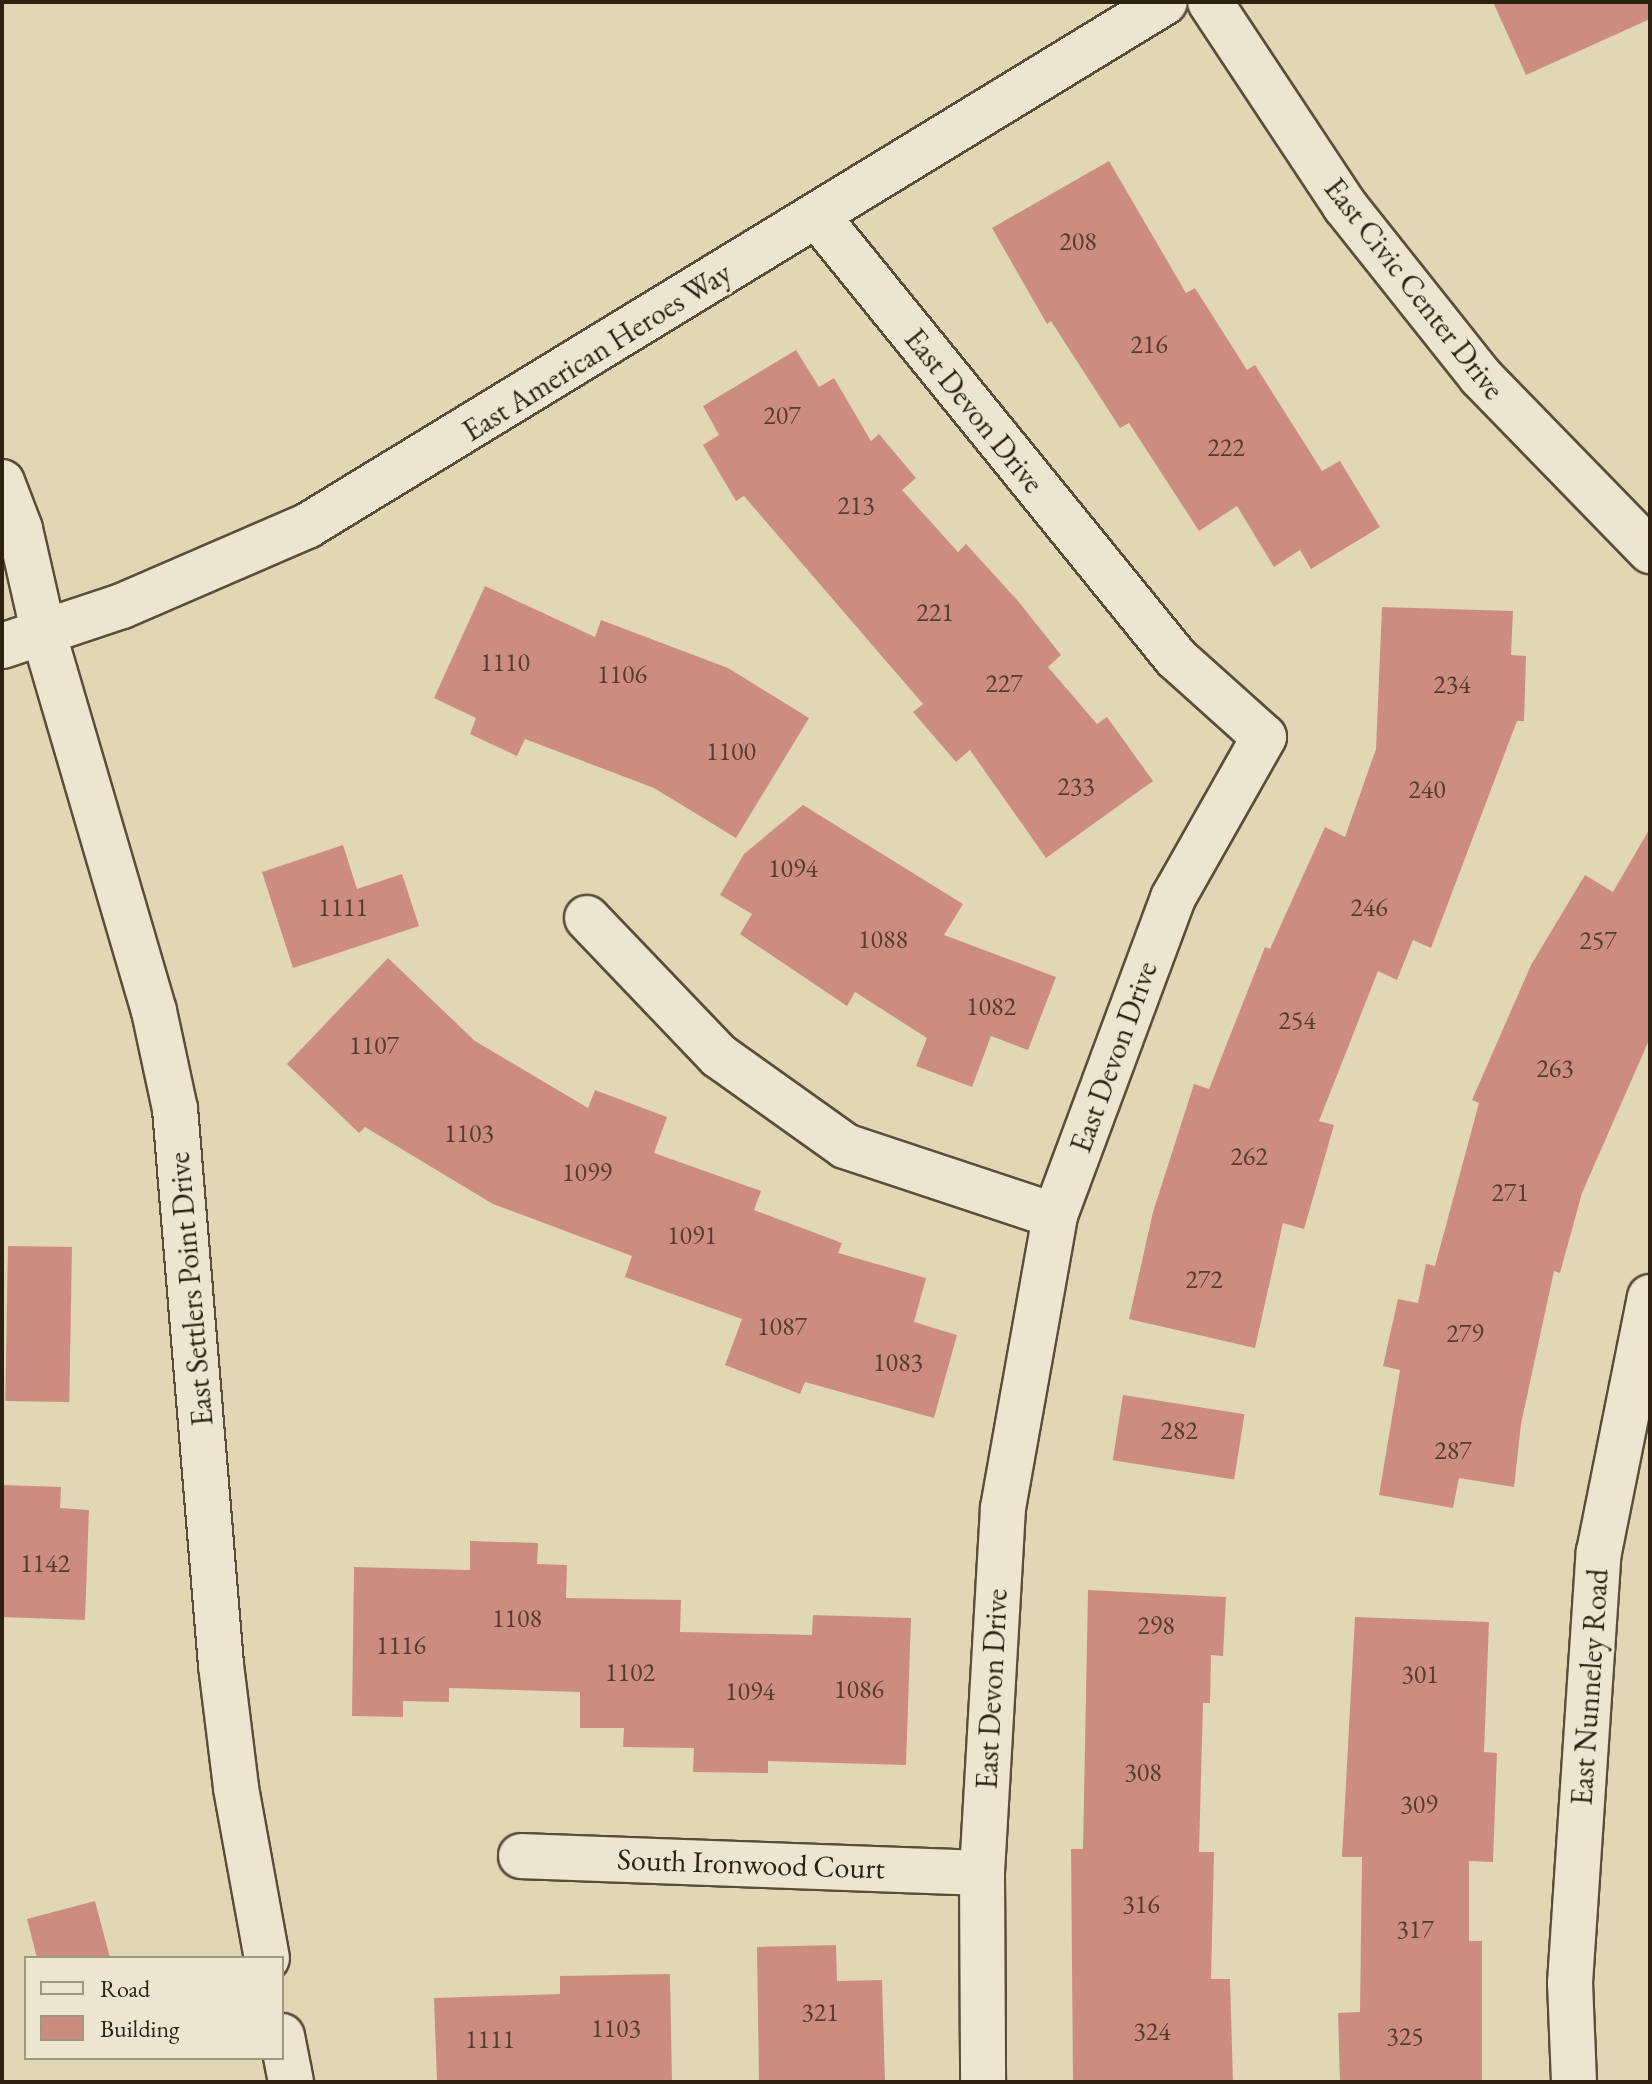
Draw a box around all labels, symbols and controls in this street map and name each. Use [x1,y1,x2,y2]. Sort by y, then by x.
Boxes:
street label: East Civic Center Drive [1316,171,1512,407]
house number: 208 [1059,226,1097,258]
street label: East American Heroes Way [456,255,738,449]
street label: East Devon Drive [897,322,1051,500]
house number: 216 [1130,329,1168,361]
house number: 207 [763,400,801,432]
house number: 222 [1207,432,1245,464]
house number: 213 [837,490,875,522]
house number: 221 [916,597,954,629]
house number: 1110 [480,647,530,679]
house number: 1106 [597,659,647,691]
house number: 227 [985,668,1023,700]
house number: 234 [1433,669,1471,701]
house number: 1100 [706,736,756,768]
house number: 233 [1057,771,1095,803]
house number: 240 [1408,774,1446,806]
house number: 1094 [768,853,818,885]
house number: 1111 [318,892,368,924]
house number: 246 [1350,892,1388,924]
house number: 1088 [858,924,908,956]
house number: 257 [1579,925,1617,957]
street label: East Devon Drive [1063,957,1165,1157]
house number: 1082 [966,991,1016,1023]
house number: 254 [1278,1005,1316,1037]
house number: 1107 [349,1030,399,1062]
house number: 263 [1536,1053,1574,1085]
house number: 1103 [444,1118,494,1150]
house number: 262 [1230,1141,1268,1173]
street label: East Settlers Point Drive [161,1150,221,1428]
house number: 1099 [562,1157,612,1189]
house number: 271 [1491,1177,1529,1209]
house number: 1091 [667,1220,717,1252]
house number: 272 [1185,1264,1223,1296]
house number: 1087 [757,1311,807,1343]
house number: 279 [1446,1318,1484,1350]
house number: 1083 [873,1347,923,1379]
house number: 282 [1160,1415,1198,1447]
house number: 287 [1434,1435,1472,1467]
house number: 1142 [20,1548,70,1580]
street label: East Nunneley Road [1564,1568,1616,1806]
street label: East Devon Drive [969,1588,1015,1790]
house number: 1108 [492,1603,542,1635]
house number: 298 [1137,1610,1175,1642]
house number: 1116 [376,1630,426,1662]
house number: 1102 [605,1657,655,1689]
house number: 301 [1401,1659,1439,1691]
house number: 1086 [834,1674,884,1706]
house number: 1094 [725,1676,775,1708]
house number: 308 [1124,1757,1162,1789]
house number: 309 [1400,1789,1438,1821]
street label: South Ironwood Court [617,1841,885,1887]
house number: 316 [1122,1889,1160,1921]
house number: 317 [1396,1914,1434,1946]
legend [24,1956,284,2060]
text: Road [100,1973,150,2004]
house number: 321 [801,1997,839,2029]
text: Building [100,2013,180,2044]
house number: 1103 [591,2013,641,2045]
house number: 324 [1133,2016,1171,2048]
house number: 325 [1386,2021,1424,2053]
house number: 1111 [465,2024,515,2056]

